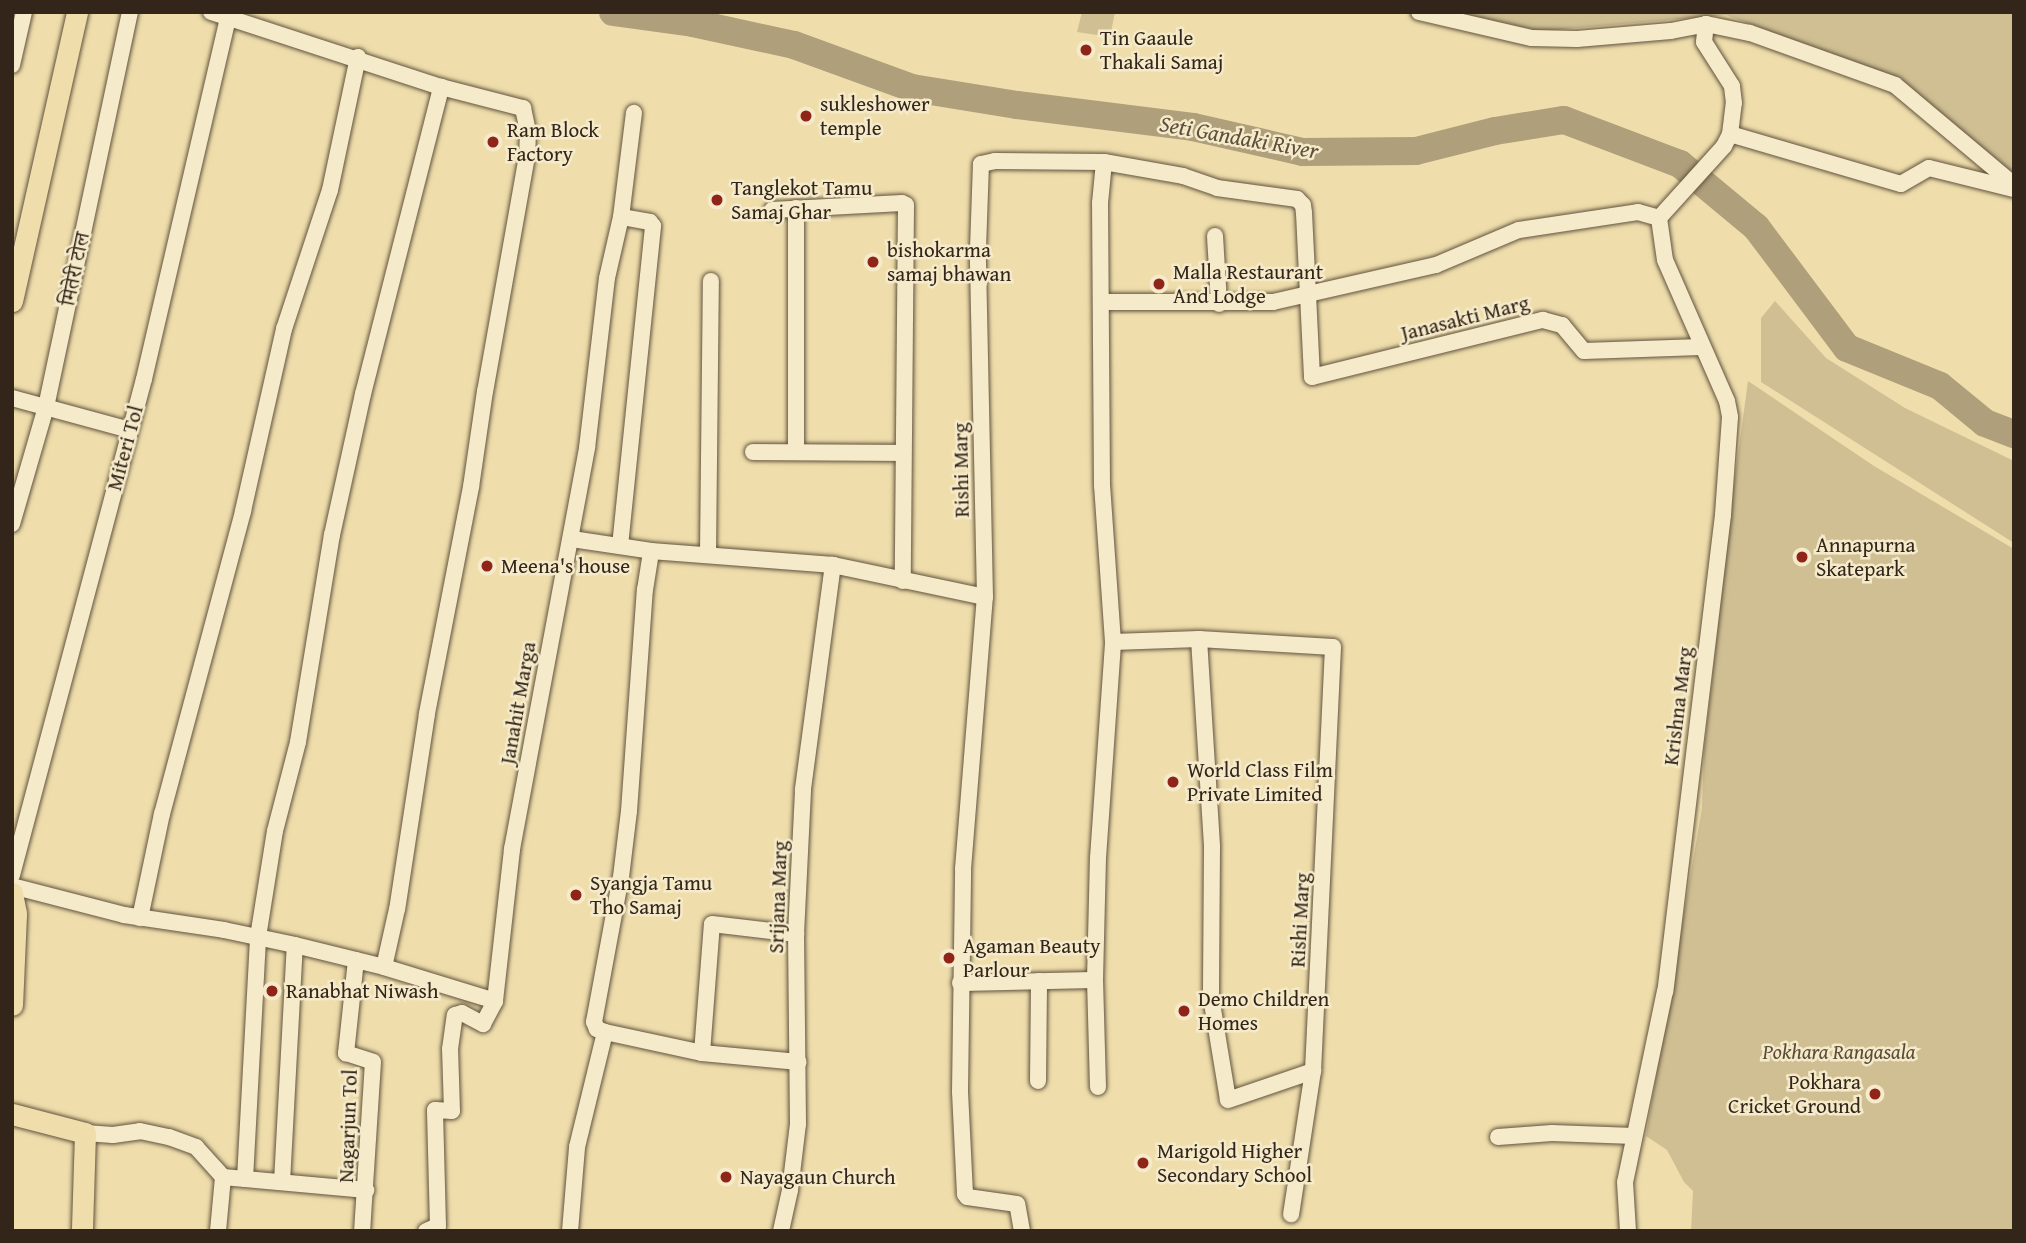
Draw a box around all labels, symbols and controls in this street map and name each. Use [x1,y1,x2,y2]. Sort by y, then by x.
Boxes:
place label: Tin Gaaule Thakali Samaj [1100,25,1223,75]
marker: Tin Gaaule Thakali Samaj [1078,42,1094,58]
place label: sukleshower temple [820,91,930,141]
marker: sukleshower temple [798,108,814,124]
water label: Seti Gandaki River [1157,109,1321,165]
place label: Ram Block Factory [507,117,599,167]
marker: Ram Block Factory [485,134,501,150]
place label: Tanglekot Tamu Samaj Ghar [731,175,872,225]
marker: Tanglekot Tamu Samaj Ghar [709,192,725,208]
street label: मितेरी टोल [55,230,95,308]
place label: bishokarma samaj bhawan [887,237,1011,287]
marker: bishokarma samaj bhawan [865,254,881,270]
place label: Malla Restaurant And Lodge [1173,259,1323,309]
marker: Malla Restaurant And Lodge [1151,276,1167,292]
street label: Janasakti Marg [1398,290,1532,346]
street label: Miteri Tol [102,403,148,493]
street label: Rishi Marg [948,422,974,518]
place label: Annapurna Skatepark [1816,532,1915,582]
marker: Annapurna Skatepark [1794,549,1810,565]
place label: Meena's house [501,553,630,579]
marker: Meena's house [479,558,495,574]
street label: Janahit Marga [495,640,541,766]
street label: Krishna Marg [1658,645,1698,767]
place label: World Class Film Private Limited [1187,757,1333,807]
marker: World Class Film Private Limited [1165,774,1181,790]
street label: Srijana Marg [763,840,793,954]
place label: Syangja Tamu Tho Samaj [590,870,712,920]
street label: Rishi Marg [1285,872,1315,968]
marker: Syangja Tamu Tho Samaj [568,887,584,903]
place label: Agaman Beauty Parlour [963,933,1101,983]
marker: Agaman Beauty Parlour [941,950,957,966]
place label: Ranabhat Niwash [286,978,439,1004]
marker: Ranabhat Niwash [264,983,280,999]
place label: Demo Children Homes [1198,986,1329,1036]
marker: Demo Children Homes [1176,1003,1192,1019]
park label: Pokhara Rangasala [1763,1039,1915,1065]
street label: Nagarjun Tol [333,1069,363,1183]
place label: Pokhara Cricket Ground [1728,1069,1861,1119]
marker: Pokhara Cricket Ground [1867,1086,1883,1102]
place label: Marigold Higher Secondary School [1157,1138,1312,1188]
marker: Marigold Higher Secondary School [1135,1155,1151,1171]
place label: Nayagaun Church [740,1164,896,1190]
marker: Nayagaun Church [718,1169,734,1185]

